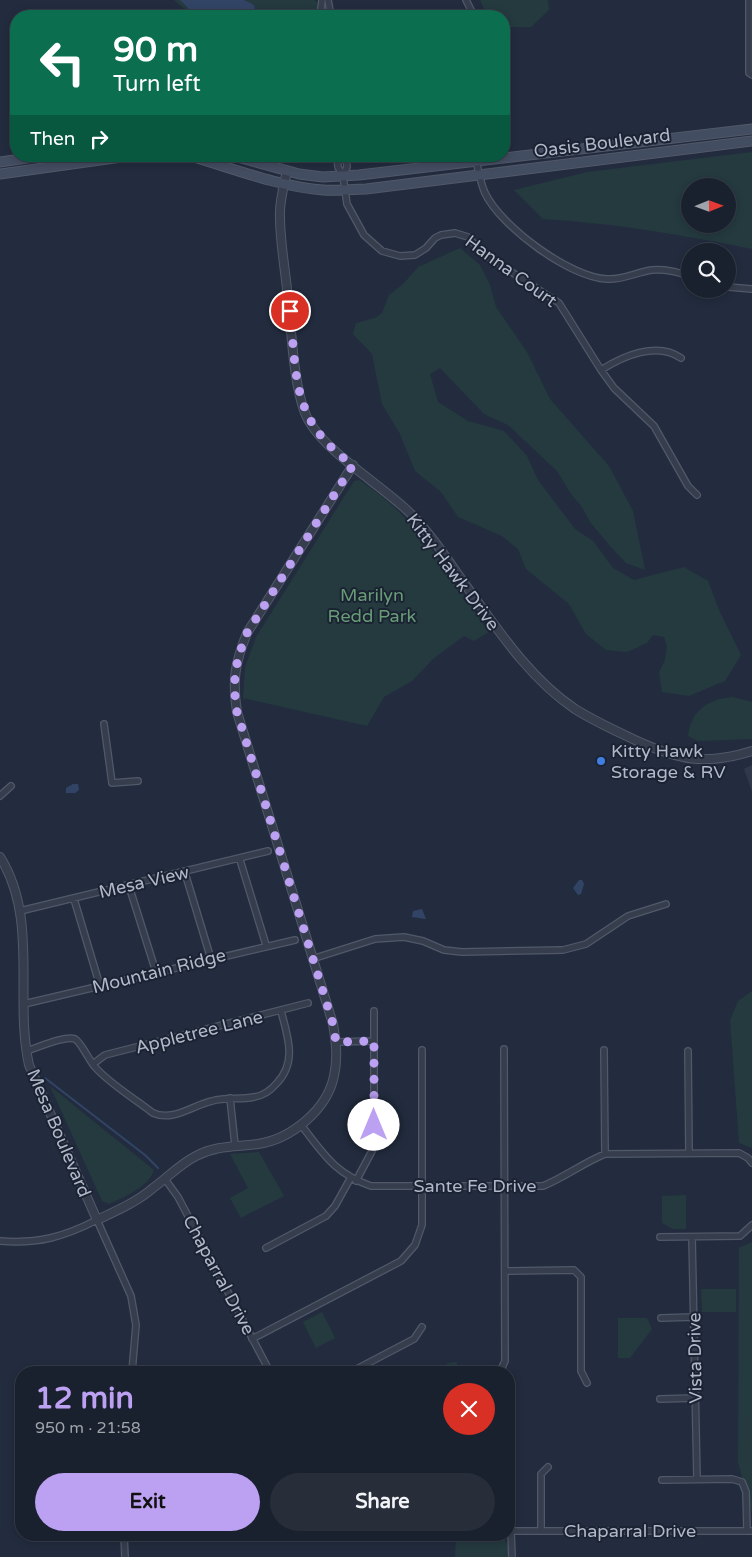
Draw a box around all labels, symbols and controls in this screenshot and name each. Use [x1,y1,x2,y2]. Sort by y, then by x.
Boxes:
text: 90 m [113,29,198,71]
icon: left [30,30,95,95]
text: Turn left [113,71,201,97]
street label: Oasis Boulevard [532,124,672,162]
icon: right [85,125,113,153]
text: Then [30,128,75,150]
north arrow [681,178,736,232]
map controls [681,178,736,298]
street label: Hanna Court [461,230,561,312]
button: search [681,243,736,298]
pin [269,290,311,332]
icon: arrive [276,297,304,325]
street label: Kitty Hawk Drive [402,509,504,635]
park label: Marilyn Redd Park [328,584,417,627]
place label: Kitty Hawk Storage & RV [611,740,726,783]
marker: Kitty Hawk Storage & RV [595,755,607,767]
street label: Mesa View [97,861,191,903]
street label: Mountain Ridge [90,944,228,998]
street label: Appletree Lane [133,1005,265,1059]
street label: Mesa Boulevard [22,1066,96,1200]
position arrow [347,1098,399,1150]
street label: Sante Fe Drive [414,1175,537,1197]
street label: Chaparral Drive [178,1211,260,1339]
street label: Vista Drive [683,1312,707,1404]
text: 12 min [35,1380,134,1417]
button: close [443,1383,495,1435]
text: 950 m · 21:58 [35,1418,141,1438]
button: Exit [35,1473,260,1531]
button: Share [270,1473,495,1531]
street label: Chaparral Drive [564,1520,696,1542]

